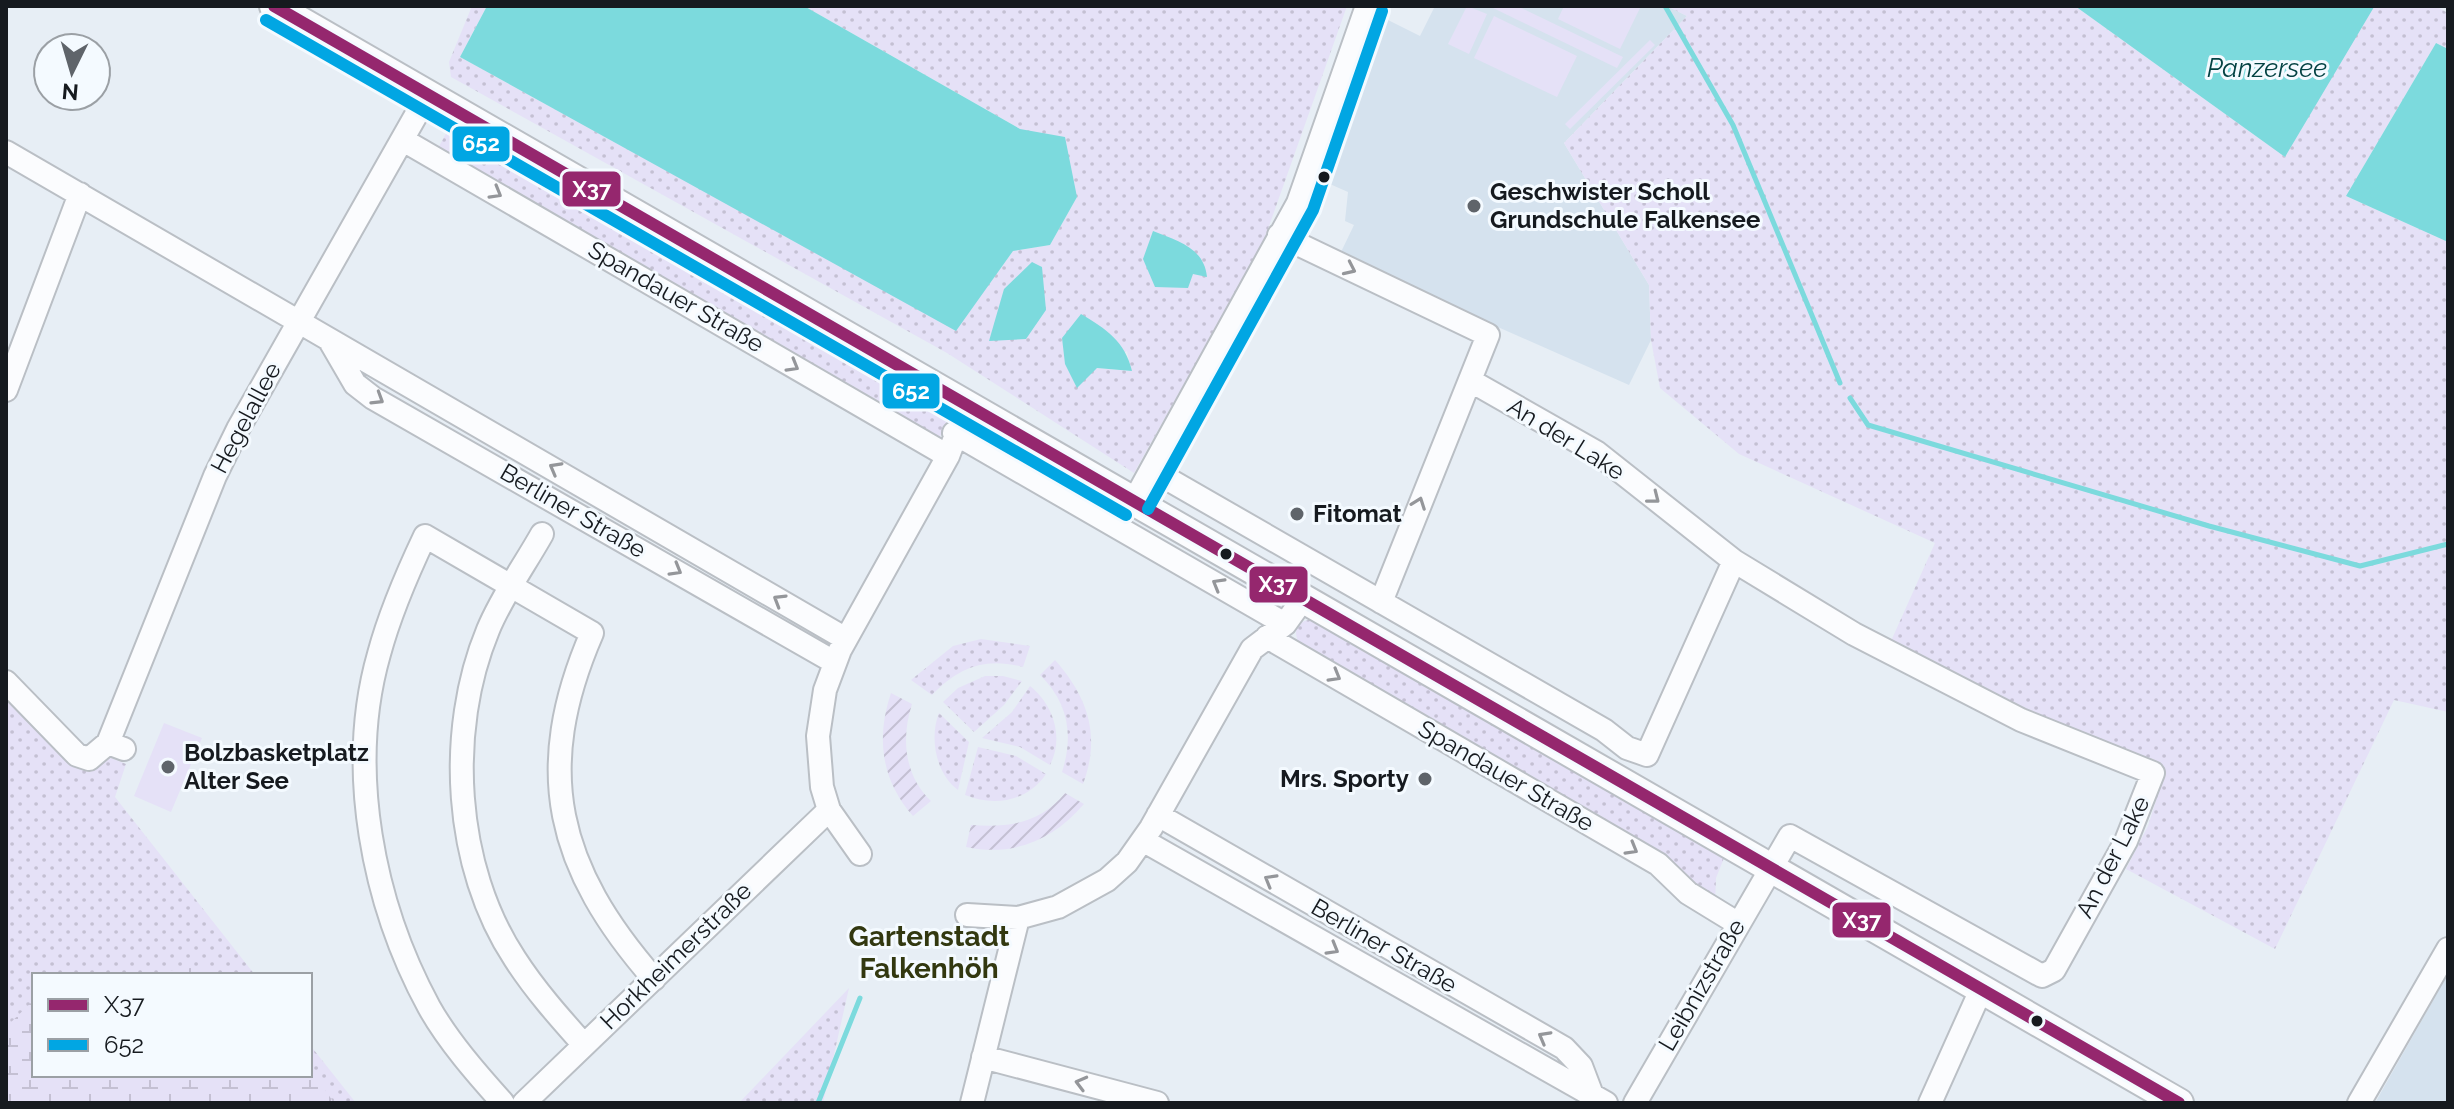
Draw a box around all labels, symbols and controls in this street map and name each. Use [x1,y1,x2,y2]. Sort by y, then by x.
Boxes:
north arrow [32,32,112,112]
water label: Panzersee [2207,53,2327,83]
text: N [61,78,80,106]
line badge: 652 [451,125,511,163]
text: 652 [462,130,500,156]
unlabelled marker [1316,169,1332,185]
line badge: X37 [561,170,622,208]
text: X37 [572,176,612,202]
place label: Geschwister Scholl Grundschule Falkensee [1490,177,1760,234]
one-way arrow [487,183,501,199]
marker: Geschwister Scholl Grundschule Falkensee [1465,197,1483,215]
street label: Spandauer Straße [583,235,769,359]
one-way arrow [1341,259,1356,275]
one-way arrow [784,356,799,372]
street label: Hegelallee [204,357,287,478]
line badge: 652 [881,372,941,410]
text: 652 [892,378,930,404]
one-way arrow [369,390,383,405]
street label: An der Lake [1502,391,1630,486]
street label: Berliner Straße [495,457,651,564]
one-way arrow [549,462,564,478]
one-way arrow [1645,488,1659,503]
one-way arrow [1409,497,1426,511]
place label: Fitomat [1313,499,1402,528]
marker: Fitomat [1288,505,1306,523]
unlabelled marker [1218,546,1234,562]
one-way arrow [667,560,682,576]
line badge: X37 [1248,565,1309,604]
text: X37 [1258,571,1298,597]
one-way arrow [1212,578,1227,594]
one-way arrow [773,594,788,609]
one-way arrow [1326,666,1341,682]
street label: Spandauer Straße [1413,714,1599,838]
place label: Bolzbasketplatz Alter See [184,738,369,795]
marker: Bolzbasketplatz Alter See [159,758,177,776]
place label: Mrs. Sporty [1280,764,1409,793]
marker: Mrs. Sporty [1416,770,1434,788]
street label: An der Lake [2070,791,2156,922]
one-way arrow [1623,839,1638,855]
one-way arrow [1264,874,1279,890]
street label: Horkheimerstraße [594,876,757,1035]
street label: Berliner Straße [1306,892,1462,999]
line badge: X37 [1831,901,1892,939]
text: X37 [1842,907,1882,933]
street label: Leibnizstraße [1652,914,1751,1056]
district label: Gartenstadt Falkenhöh [849,920,1010,985]
one-way arrow [1324,939,1339,955]
legend [32,973,312,1077]
text: X37 [104,990,145,1019]
unlabelled marker [2029,1013,2045,1029]
text: 652 [104,1030,144,1059]
one-way arrow [1538,1031,1553,1047]
one-way arrow [1075,1076,1089,1092]

